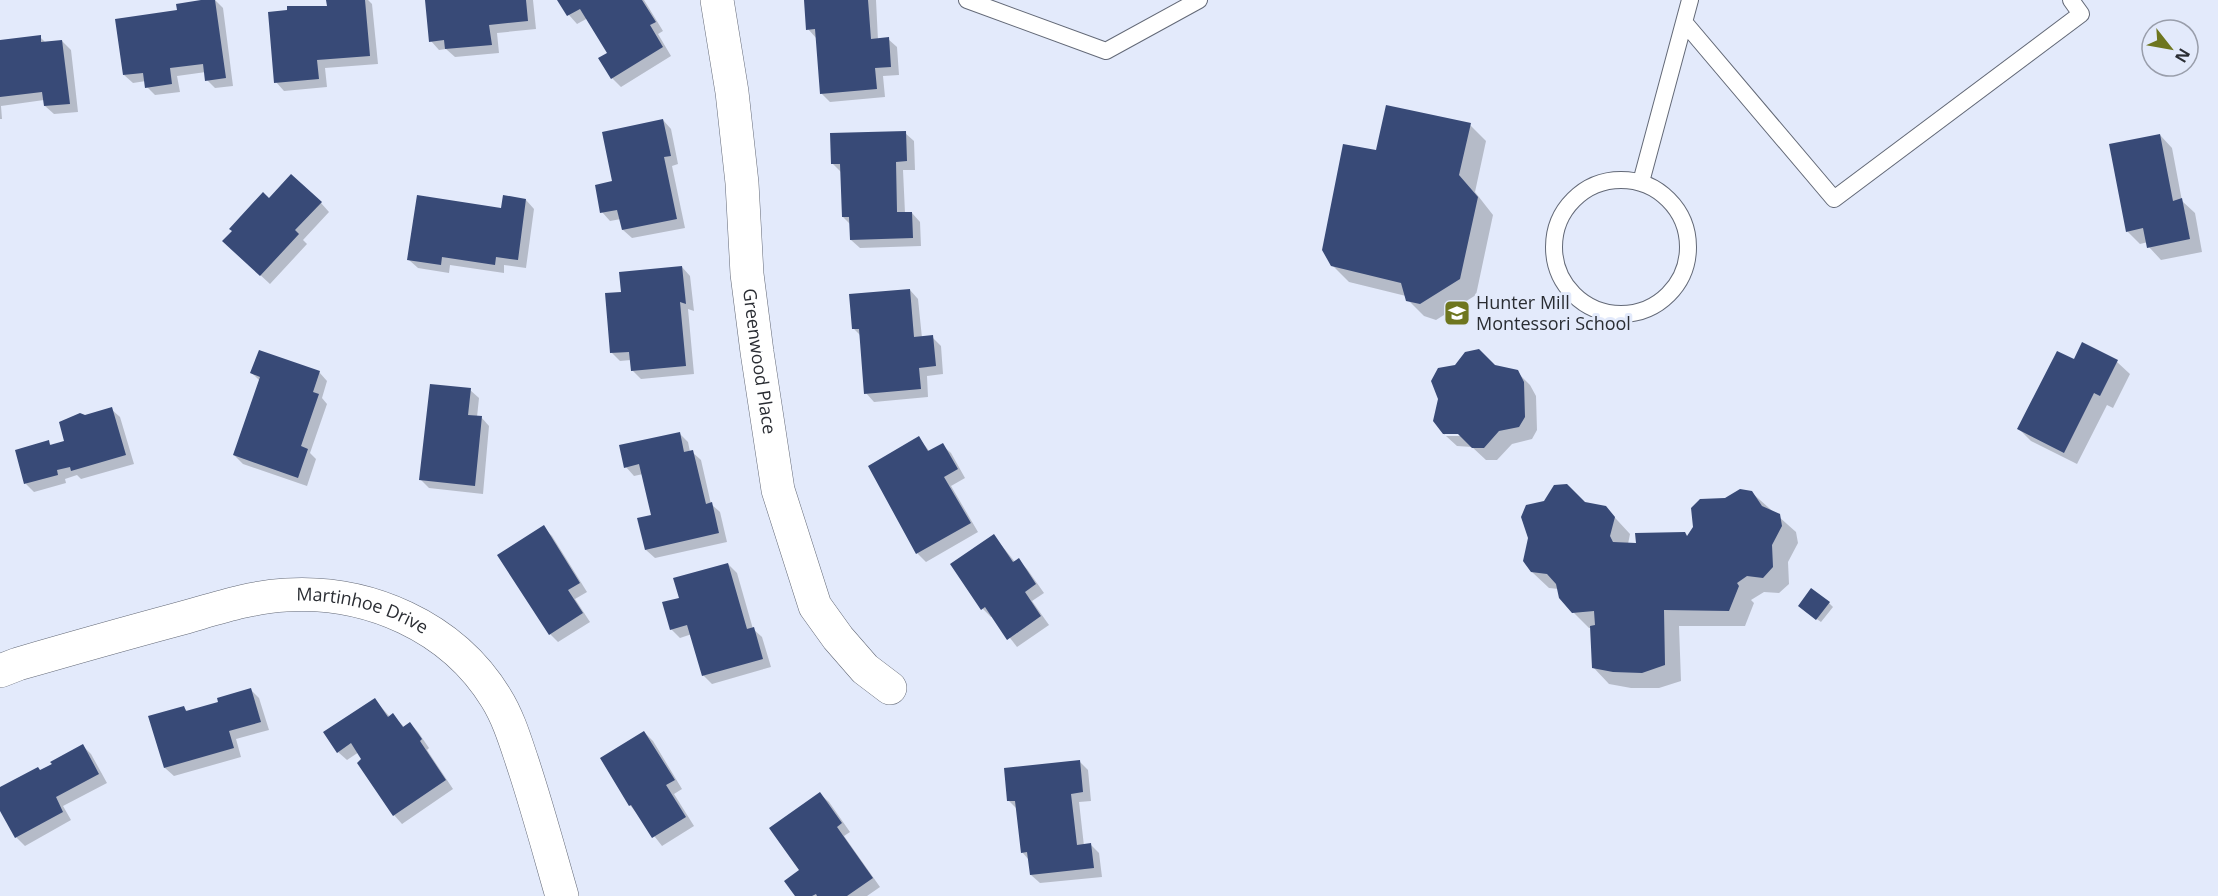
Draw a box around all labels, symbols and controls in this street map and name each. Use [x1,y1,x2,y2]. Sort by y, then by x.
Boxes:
north arrow [2140,18,2200,78]
text: N [2170,44,2196,67]
street label: Greenwood Place [738,287,782,436]
place label: Hunter Mill Montessori School [1476,290,1631,335]
school or university icon: Hunter Mill Montessori School [1442,298,1472,328]
street label: Martinhoe Drive [296,581,433,639]

